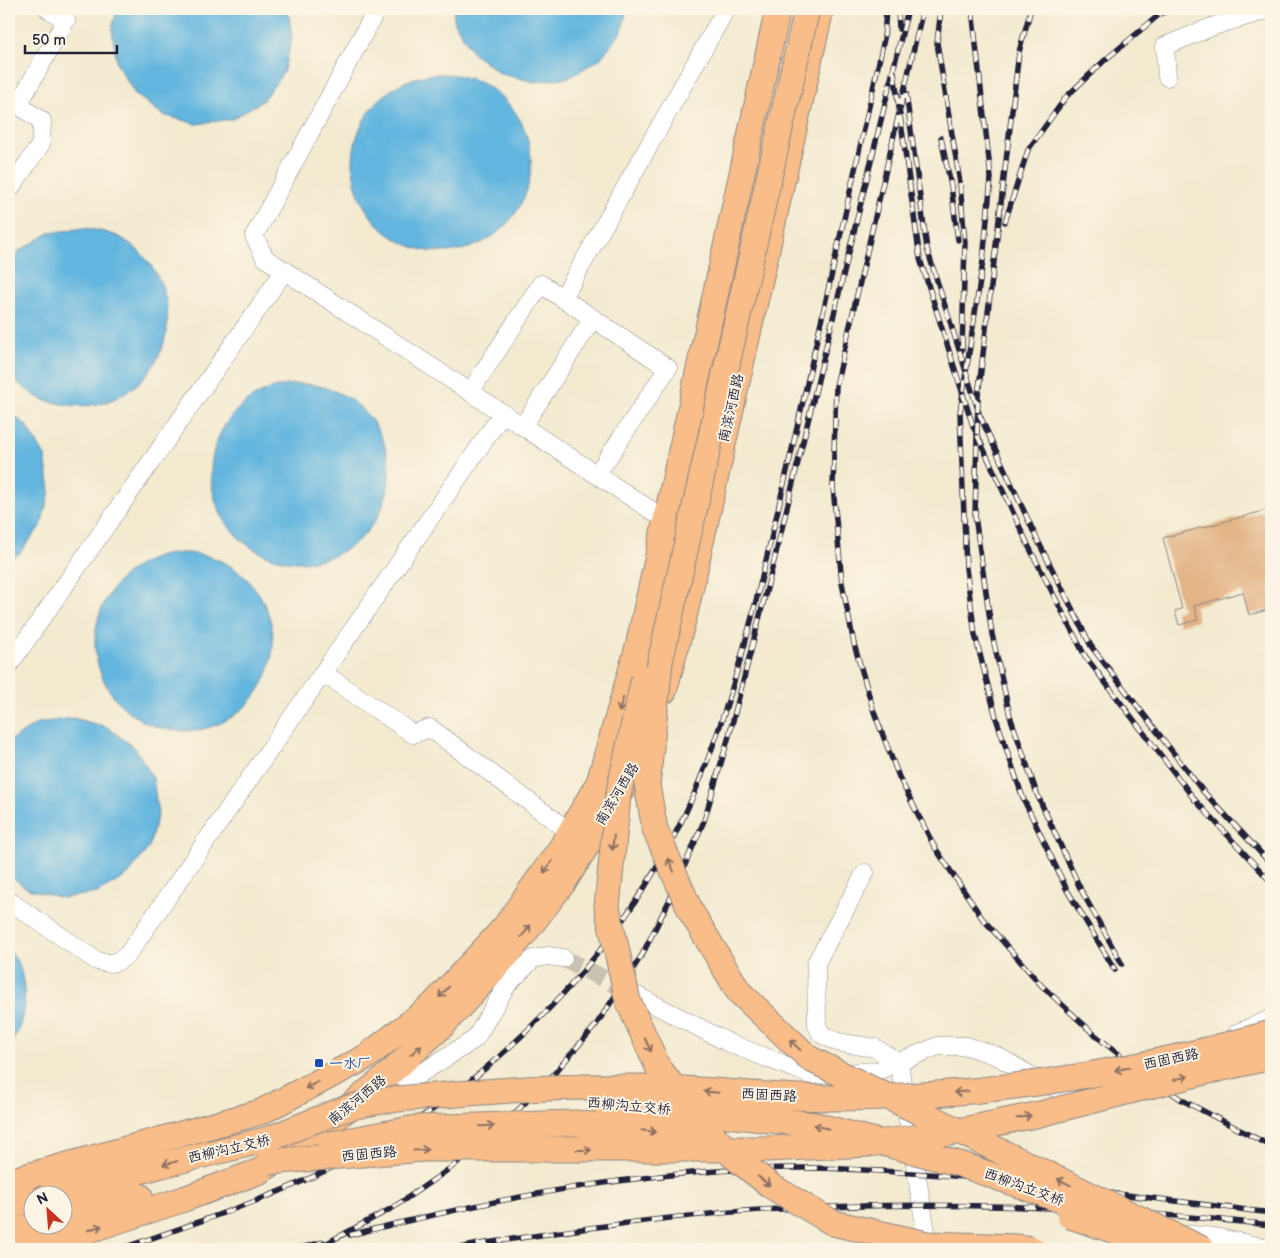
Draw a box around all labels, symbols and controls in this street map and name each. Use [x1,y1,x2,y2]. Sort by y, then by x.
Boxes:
scale bar [25,22,118,54]
text: 50 m [32,31,66,50]
street label: 南滨河西路 [715,372,747,444]
one-way arrow [616,696,626,712]
street label: 南滨河西路 [592,760,642,828]
one-way arrow [608,835,618,851]
one-way arrow [665,858,674,873]
one-way arrow [542,860,553,873]
one-way arrow [520,925,531,938]
one-way arrow [438,986,450,999]
one-way arrow [644,1037,653,1052]
one-way arrow [789,1039,802,1051]
one-way arrow [409,1044,422,1056]
street label: 西固西路 [1142,1045,1200,1073]
place label: 一水厂 [329,1055,371,1072]
marker: 一水厂 [313,1057,325,1069]
one-way arrow [1114,1065,1130,1075]
street label: 南滨河西路 [324,1071,390,1129]
one-way arrow [1173,1073,1189,1082]
one-way arrow [305,1081,320,1090]
street label: 西固西路 [741,1085,797,1105]
one-way arrow [704,1087,720,1096]
one-way arrow [953,1087,969,1097]
street label: 西柳沟立交桥 [586,1094,672,1118]
one-way arrow [1015,1112,1031,1122]
one-way arrow [479,1121,495,1130]
one-way arrow [813,1122,829,1131]
one-way arrow [641,1126,657,1136]
street label: 西柳沟立交桥 [186,1131,272,1167]
street label: 西固西路 [340,1143,398,1165]
one-way arrow [413,1145,429,1154]
one-way arrow [575,1145,591,1155]
one-way arrow [163,1159,179,1168]
street label: 西柳沟立交桥 [982,1165,1066,1209]
one-way arrow [757,1175,770,1186]
one-way arrow [1057,1176,1072,1186]
north arrow [22,1186,72,1236]
text: N [34,1189,51,1209]
one-way arrow [86,1222,102,1232]

